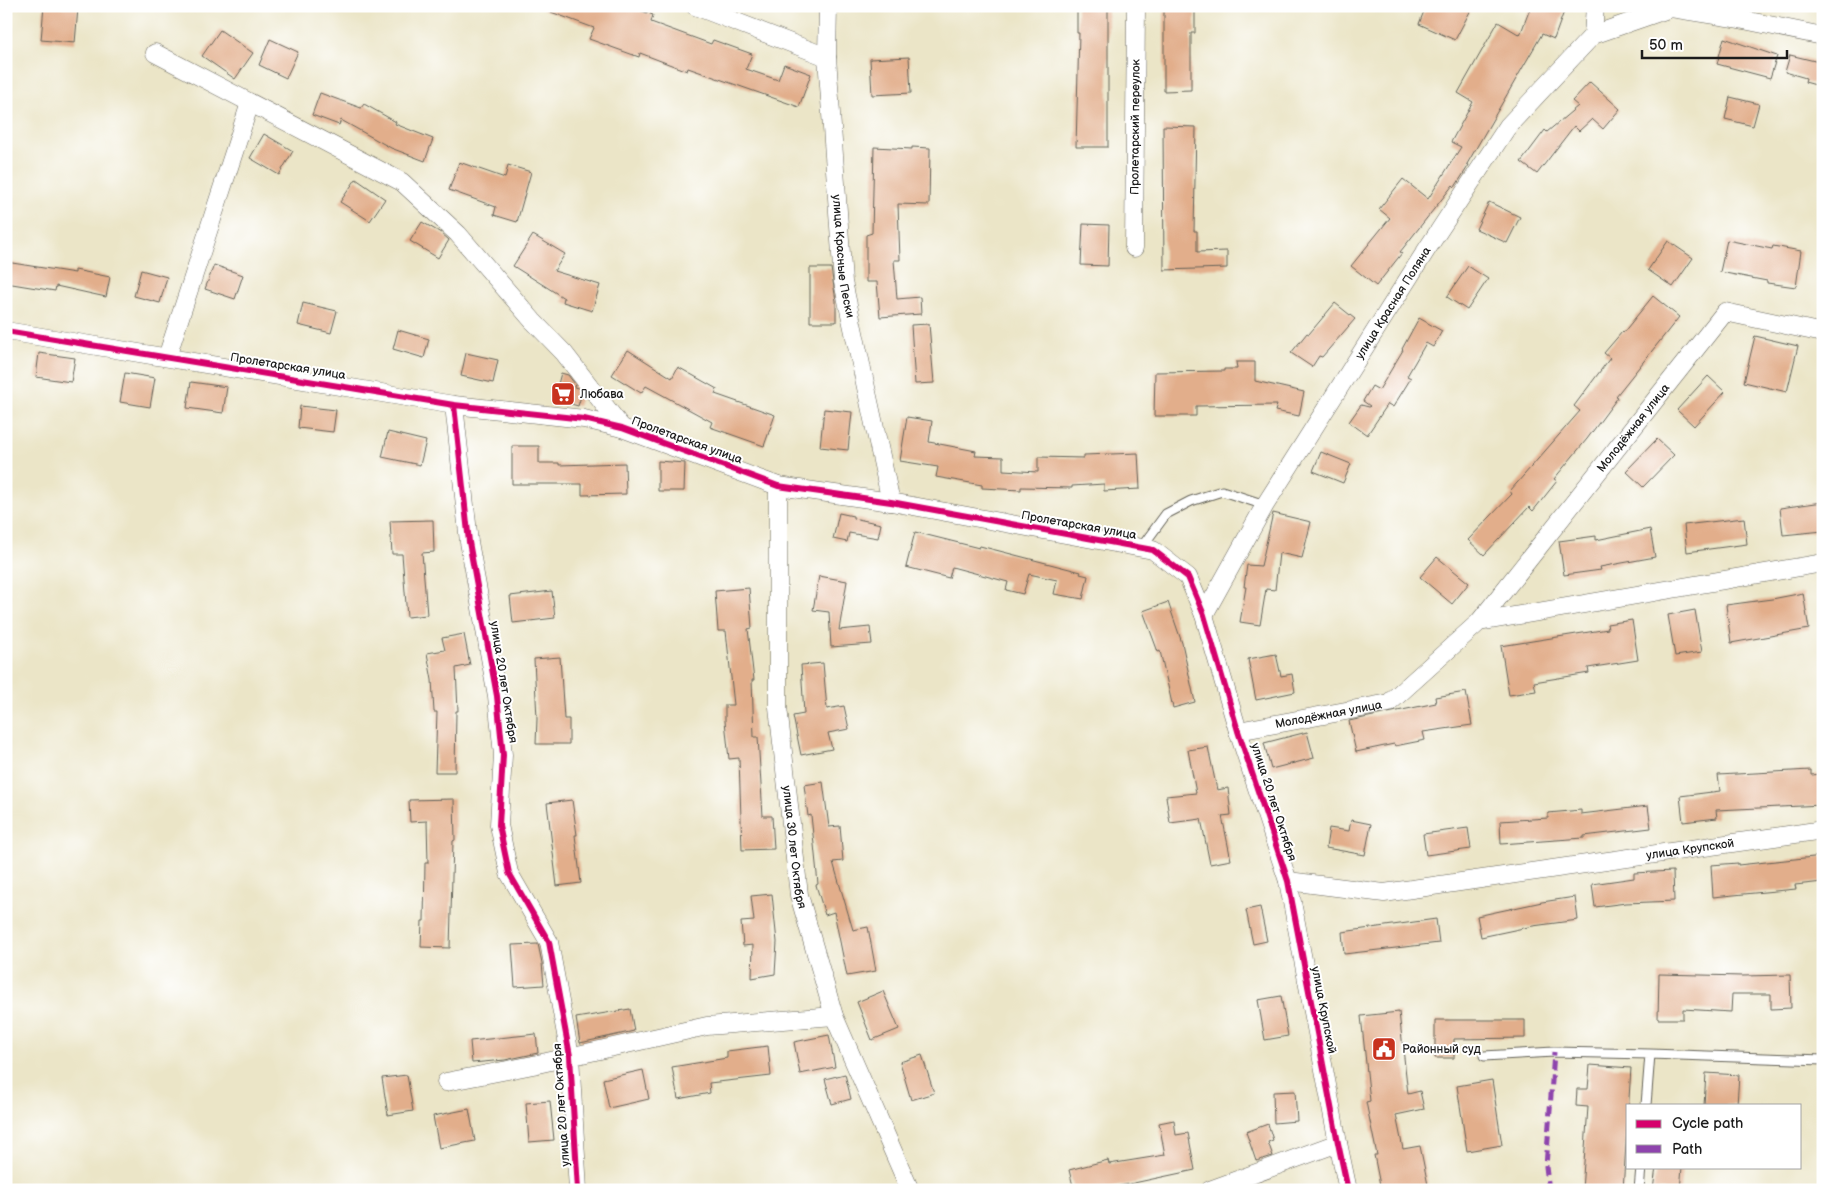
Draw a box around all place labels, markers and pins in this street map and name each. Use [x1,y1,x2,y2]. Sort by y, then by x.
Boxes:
supermarket icon: Любава [550,381,576,407]
place label: Любава [579,387,624,402]
public building icon: Районный суд [1371,1036,1397,1062]
place label: Районный суд [1402,1042,1482,1057]

